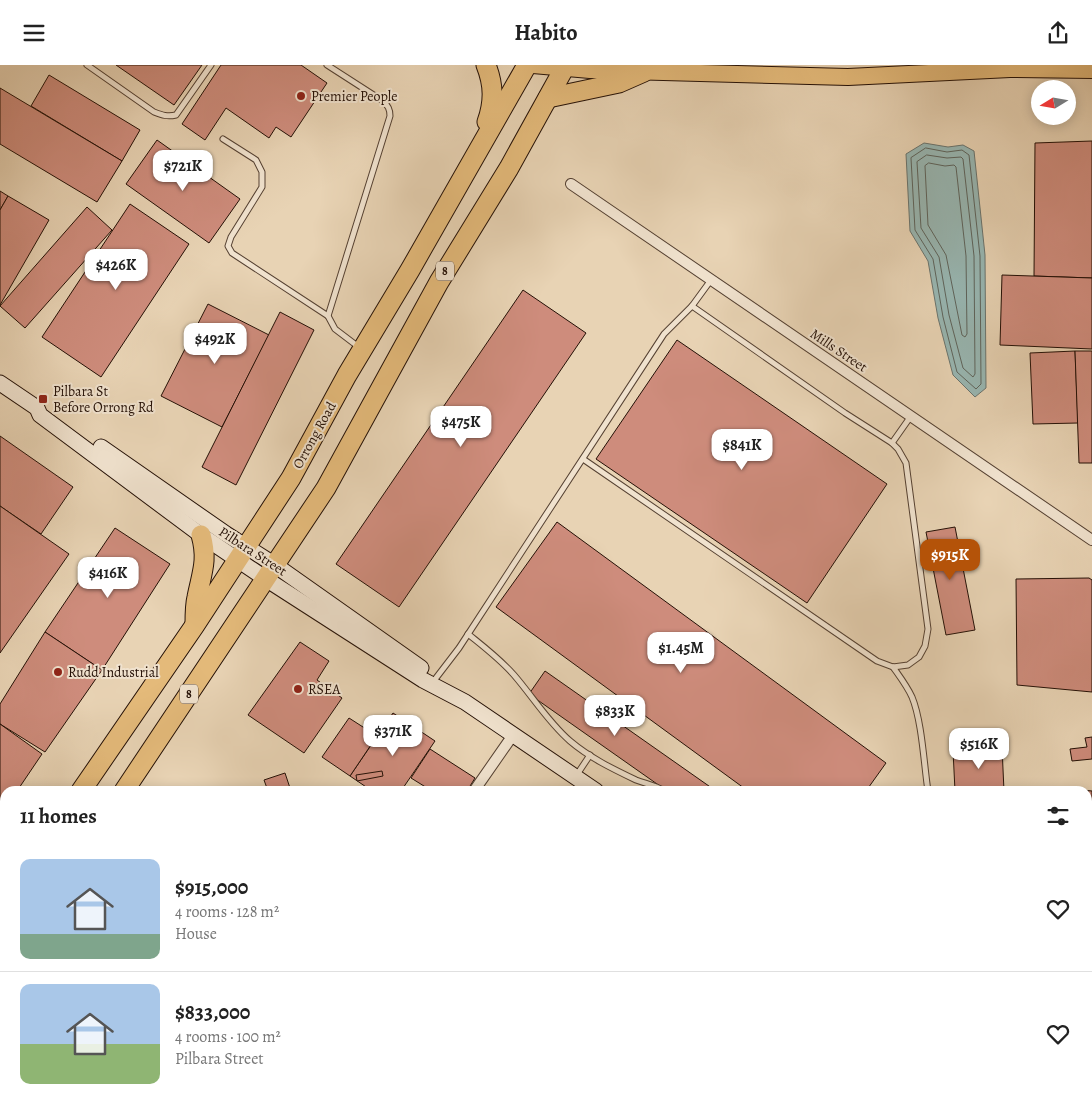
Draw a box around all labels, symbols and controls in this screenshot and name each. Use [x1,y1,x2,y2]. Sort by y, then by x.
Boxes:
text: Habito [514,18,578,48]
icon: menu [20,19,48,47]
icon: share [1044,19,1072,47]
north arrow [1031,80,1076,125]
map controls [1031,80,1076,125]
place label: Premier People [311,87,397,106]
marker: Premier People [295,90,307,102]
pin: $721K [148,149,218,192]
text: $721K [164,155,202,177]
pin: $426K [81,249,151,291]
text: $426K [96,254,136,276]
road number: 8 [436,262,454,281]
pin: $492K [180,323,250,365]
street label: Mills Street [806,324,871,377]
text: $492K [195,328,235,350]
place label: Pilbara St Before Orrong Rd [53,382,154,417]
marker: Pilbara St Before Orrong Rd [37,393,49,405]
street label: Orrong Road [288,398,341,472]
pin: $475K [426,405,496,448]
text: $475K [441,411,481,433]
pin: $841K [707,429,777,471]
text: $841K [723,434,761,456]
street label: Pilbara Street [215,522,291,581]
pin: $915K [915,539,985,581]
text: $915K [931,544,969,566]
pin: $416K [73,557,143,599]
text: $416K [89,562,127,584]
pin: $1.45M [640,631,722,674]
text: $1.45M [658,637,704,659]
place label: Rudd Industrial [68,663,159,682]
marker: Rudd Industrial [52,666,64,678]
place label: RSEA [308,680,341,699]
marker: RSEA [292,683,304,695]
road number: 8 [180,685,198,703]
pin: $833K [580,695,650,737]
text: $833K [595,700,635,722]
pin: $371K [358,715,428,757]
text: $371K [374,720,412,742]
pin: $516K [944,727,1014,770]
text: $516K [960,733,998,755]
text: 11 homes [20,802,97,830]
icon: filters [1044,802,1072,830]
text: $915,000 [175,873,248,901]
icon: home [60,879,120,939]
icon: heart [1044,895,1072,923]
text: 4 rooms · 128 m² [175,901,279,923]
text: House [175,923,217,945]
text: $833,000 [175,998,250,1026]
icon: home [60,1004,120,1064]
icon: heart [1044,1020,1072,1048]
text: 4 rooms · 100 m² [175,1026,281,1048]
text: Pilbara Street [175,1048,264,1070]

